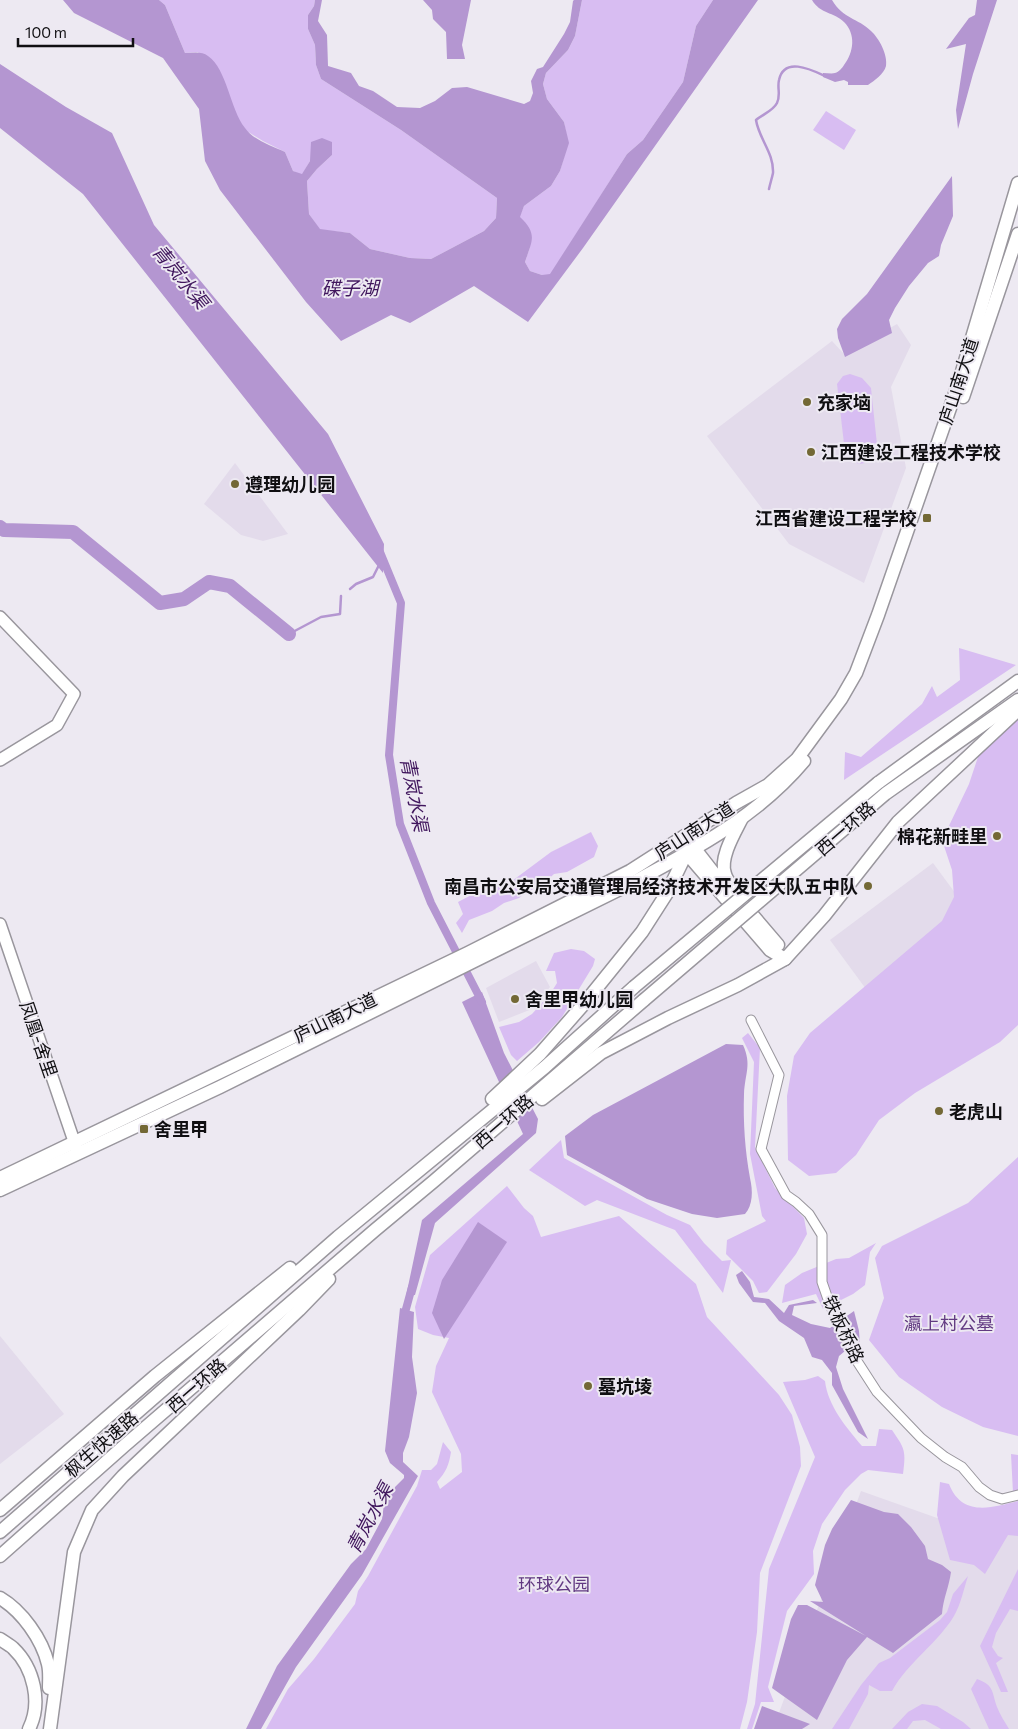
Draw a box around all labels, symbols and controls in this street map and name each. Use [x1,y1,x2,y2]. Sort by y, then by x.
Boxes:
scale bar [18,15,132,47]
text: 100 m [25,23,67,41]
water label: 青岚水渠 [148,239,216,315]
water label: 碟子湖 [321,276,381,299]
street label: 庐山南大道 [934,335,982,427]
place label: 充家垴 [817,391,871,413]
marker: 充家垴 [801,396,813,408]
place label: 江西建设工程技术学校 [821,441,1001,463]
marker: 江西建设工程技术学校 [805,446,817,458]
place label: 遵理幼儿园 [245,473,335,495]
marker: 遵理幼儿园 [229,478,241,490]
place label: 江西省建设工程学校 [755,507,917,529]
marker: 江西省建设工程学校 [921,512,933,524]
water label: 青岚水渠 [396,754,434,836]
street label: 庐山南大道 [650,796,738,864]
street label: 西一环路 [811,796,879,860]
place label: 棉花新畦里 [897,825,987,847]
marker: 棉花新畦里 [991,830,1003,842]
place label: 南昌市公安局交通管理局经济技术开发区大队五中队 [444,875,858,897]
marker: 南昌市公安局交通管理局经济技术开发区大队五中队 [862,880,874,892]
street label: 庐山南大道 [290,987,380,1047]
place label: 舍里甲幼儿园 [525,988,633,1010]
marker: 舍里甲幼儿园 [509,993,521,1005]
street label: 凤凰-舍里 [16,998,62,1080]
street label: 西一环路 [469,1089,537,1153]
place label: 老虎山 [949,1100,1003,1122]
marker: 老虎山 [933,1105,945,1117]
place label: 舍里甲 [154,1118,208,1140]
marker: 舍里甲 [138,1123,150,1135]
street label: 铁板桥路 [819,1292,869,1366]
park label: 瀛上村公墓 [904,1312,994,1334]
street label: 西一环路 [162,1353,230,1417]
place label: 墓坑堎 [598,1375,652,1397]
marker: 墓坑堎 [582,1380,594,1392]
street label: 枫生快速路 [60,1406,142,1482]
water label: 青岚水渠 [341,1476,398,1557]
park label: 环球公园 [518,1573,590,1595]

